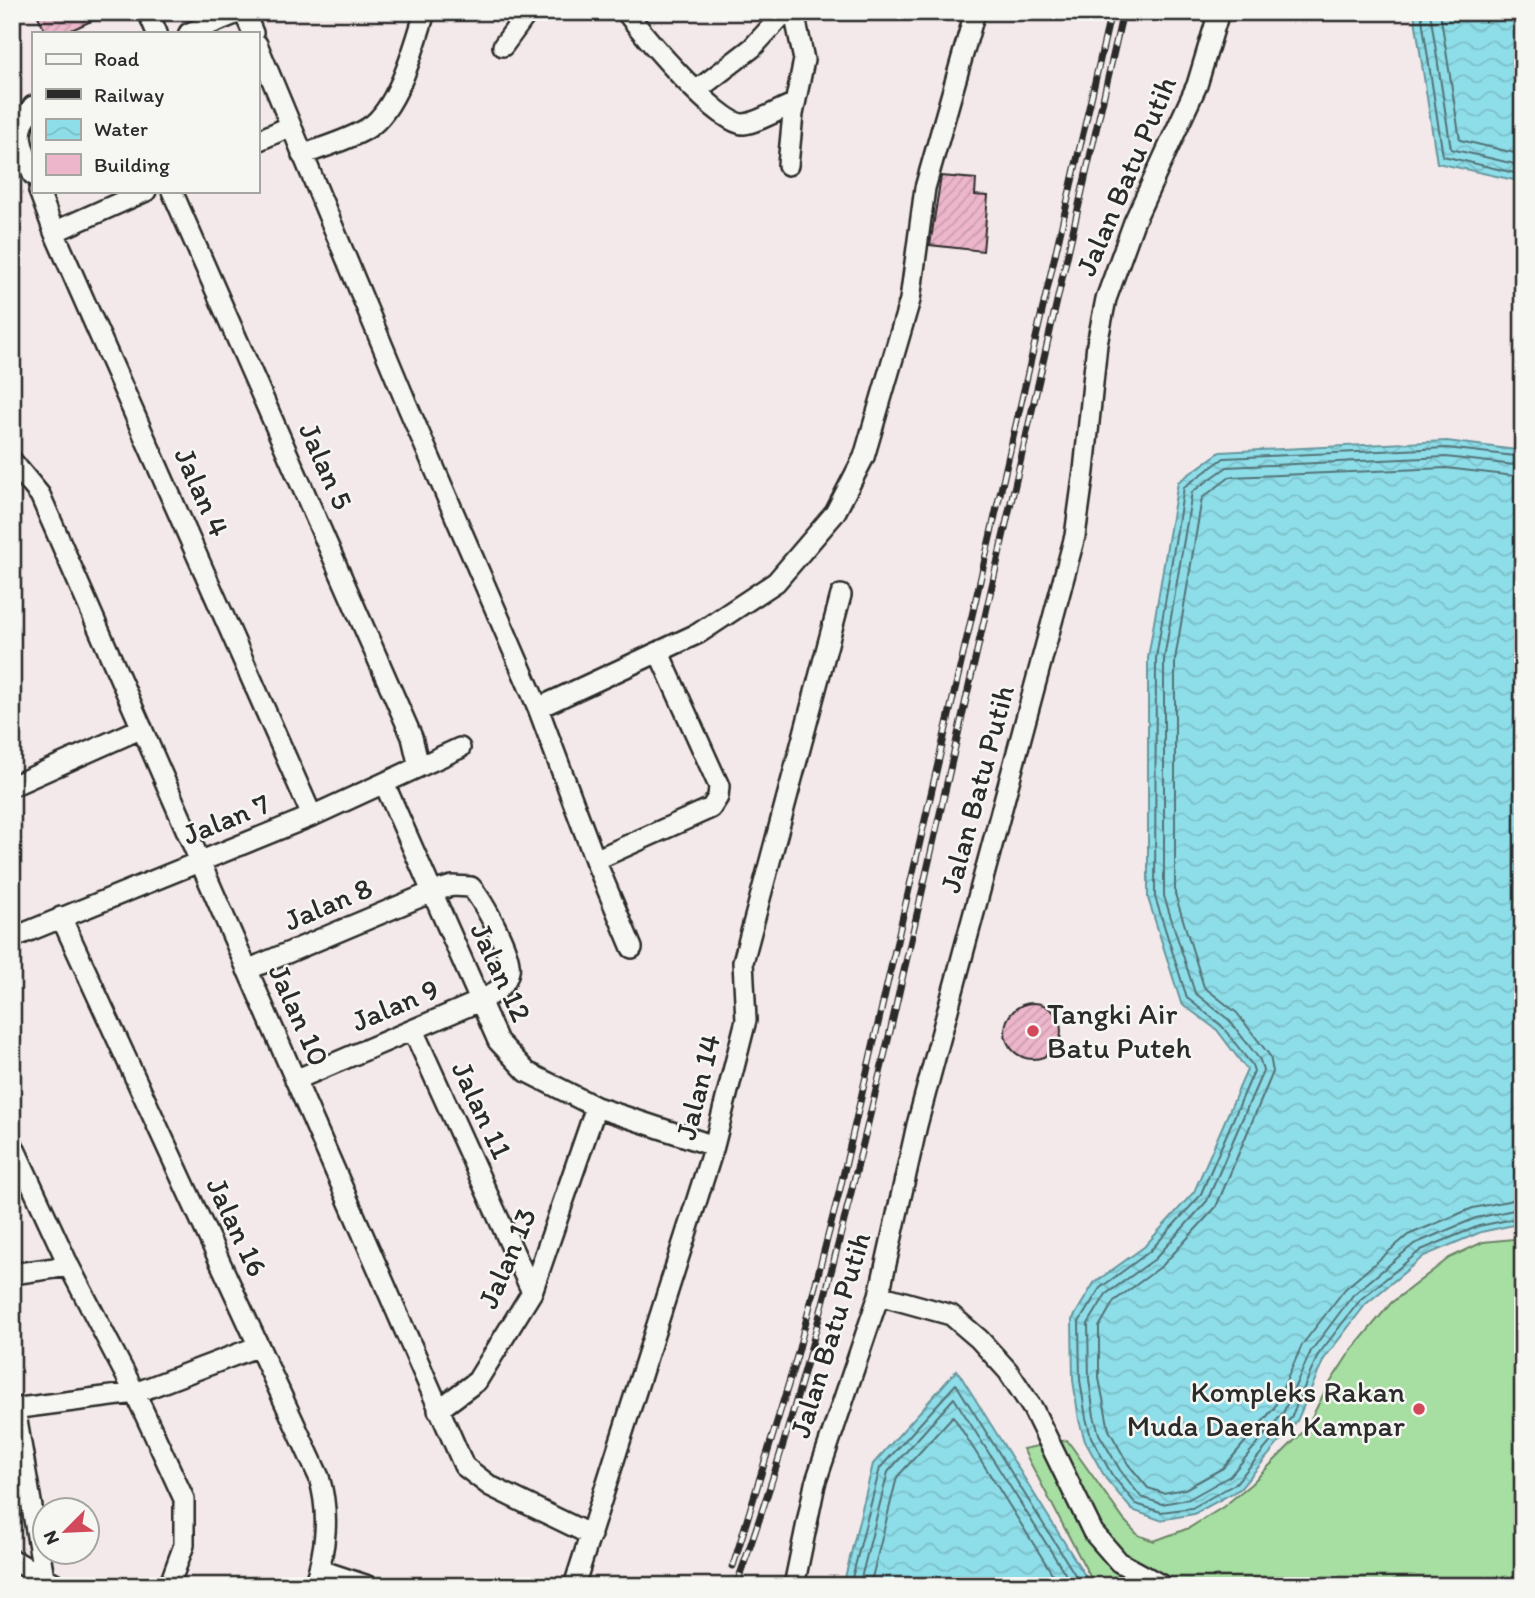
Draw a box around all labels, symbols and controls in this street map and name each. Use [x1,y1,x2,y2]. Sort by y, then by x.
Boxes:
legend [32,32,259,192]
text: Road [94,46,140,71]
street label: Jalan Batu Putih [1067,71,1184,281]
text: Railway [94,82,164,107]
text: Water [94,116,148,141]
text: Building [94,152,170,177]
street label: Jalan 5 [291,417,362,515]
street label: Jalan 4 [167,441,238,542]
street label: Jalan Batu Putih [931,681,1022,897]
street label: Jalan 7 [177,784,275,853]
street label: Jalan 8 [278,869,377,939]
street label: Jalan 12 [462,916,541,1028]
street label: Jalan 10 [261,958,338,1072]
street label: Jalan 9 [346,970,444,1039]
place label: Tangki Air Batu Puteh [1047,995,1192,1066]
marker: Tangki Air Batu Puteh [1025,1023,1041,1039]
street label: Jalan 14 [667,1030,728,1144]
street label: Jalan 11 [444,1055,521,1165]
street label: Jalan 16 [198,1171,276,1282]
street label: Jalan 13 [469,1202,544,1314]
street label: Jalan Batu Putih [781,1228,878,1442]
place label: Kompleks Rakan Muda Daerah Kampar [1127,1373,1405,1444]
marker: Kompleks Rakan Muda Daerah Kampar [1411,1401,1427,1417]
north arrow [32,1496,102,1566]
text: N [38,1527,64,1548]

